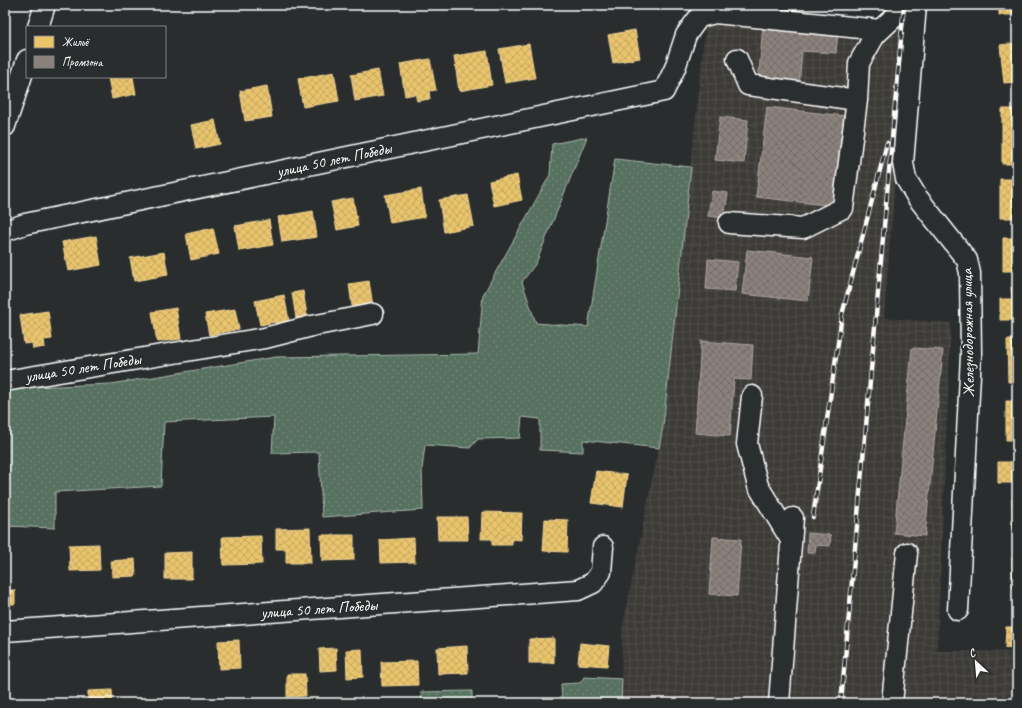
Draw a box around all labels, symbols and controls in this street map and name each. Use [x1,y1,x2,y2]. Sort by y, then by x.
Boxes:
legend [26,26,166,78]
text: Жильё [62,34,90,50]
text: Промзона [62,54,104,70]
street label: улица 50 лет Победы [274,138,395,182]
street label: Железнодорожная улица [957,267,979,398]
street label: улица 50 лет Победы [23,349,144,387]
street label: улица 50 лет Победы [259,595,379,623]
north arrow [956,642,996,682]
text: С [966,645,979,660]

